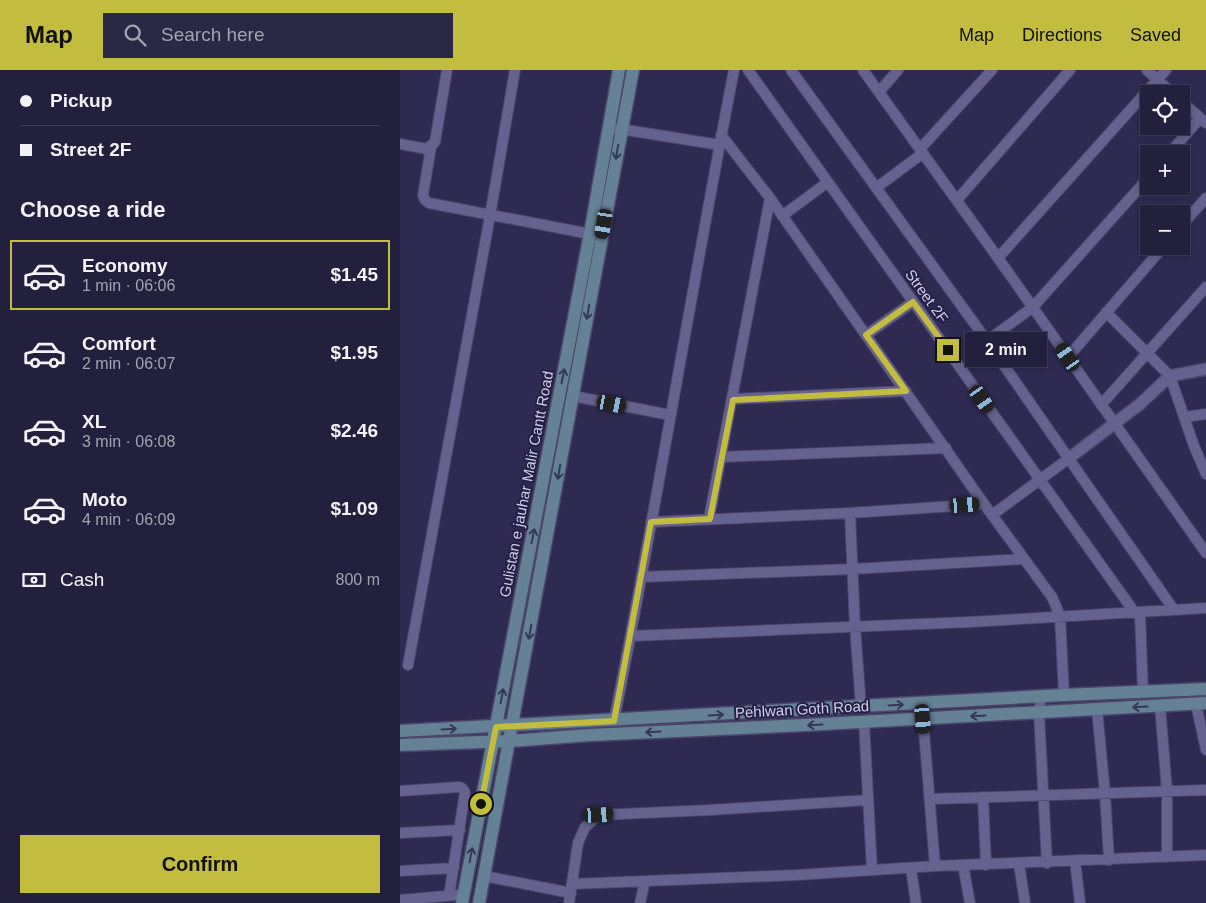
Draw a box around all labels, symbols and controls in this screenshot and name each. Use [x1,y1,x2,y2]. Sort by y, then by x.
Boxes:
search box [103,13,453,58]
text: Map [25,21,73,48]
icon: search [121,21,149,49]
text: Search here [161,24,265,45]
text: Map [959,25,994,45]
text: Directions [1022,25,1102,45]
text: Saved [1130,25,1181,45]
map controls [1140,85,1190,255]
button: locate [1140,85,1190,135]
text: Pickup [50,90,112,111]
text: Street 2F [50,139,131,160]
one-way arrow [612,144,622,160]
button: + [1140,145,1190,195]
text: Choose a ride [20,197,165,222]
button: − [1140,205,1190,255]
car [594,208,613,240]
icon: car [22,253,67,298]
text: Economy [82,255,168,276]
text: $1.45 [330,264,378,285]
street label: Street 2F [902,266,952,326]
text: 1 min · 06:06 [82,277,175,294]
one-way arrow [583,304,593,320]
icon: car [22,331,67,376]
callout: 2 min [966,332,1048,368]
text: Comfort [82,333,156,354]
route end [937,339,959,361]
car [1053,340,1082,374]
text: 2 min [985,341,1027,358]
text: $1.95 [330,342,378,363]
text: 2 min · 06:07 [82,355,175,372]
street label: Gulistan e jauhar Malir Cantt Road [496,369,556,599]
one-way arrow [559,369,568,385]
car [967,382,996,416]
car [595,394,628,414]
icon: car [22,409,67,454]
text: XL [82,411,106,432]
text: $2.46 [330,420,378,441]
text: 3 min · 06:08 [82,433,175,450]
one-way arrow [554,464,563,480]
icon: car [22,487,67,532]
text: Moto [82,489,127,510]
car [949,496,980,514]
text: $1.09 [330,498,378,519]
text: 4 min · 06:09 [82,511,175,528]
one-way arrow [528,528,538,544]
icon: cash [20,566,48,594]
text: Cash [60,569,104,590]
text: 800 m [336,571,380,588]
one-way arrow [524,623,534,639]
one-way arrow [498,688,508,704]
street label: Pehlwan Goth Road [735,697,869,721]
one-way arrow [887,700,903,709]
one-way arrow [1132,702,1148,711]
car [914,703,931,735]
one-way arrow [708,710,724,719]
one-way arrow [970,712,986,721]
one-way arrow [808,720,824,729]
one-way arrow [440,724,456,734]
one-way arrow [645,728,661,737]
route start [470,793,492,815]
car [583,807,614,823]
button: Confirm [20,835,380,893]
one-way arrow [467,847,476,863]

